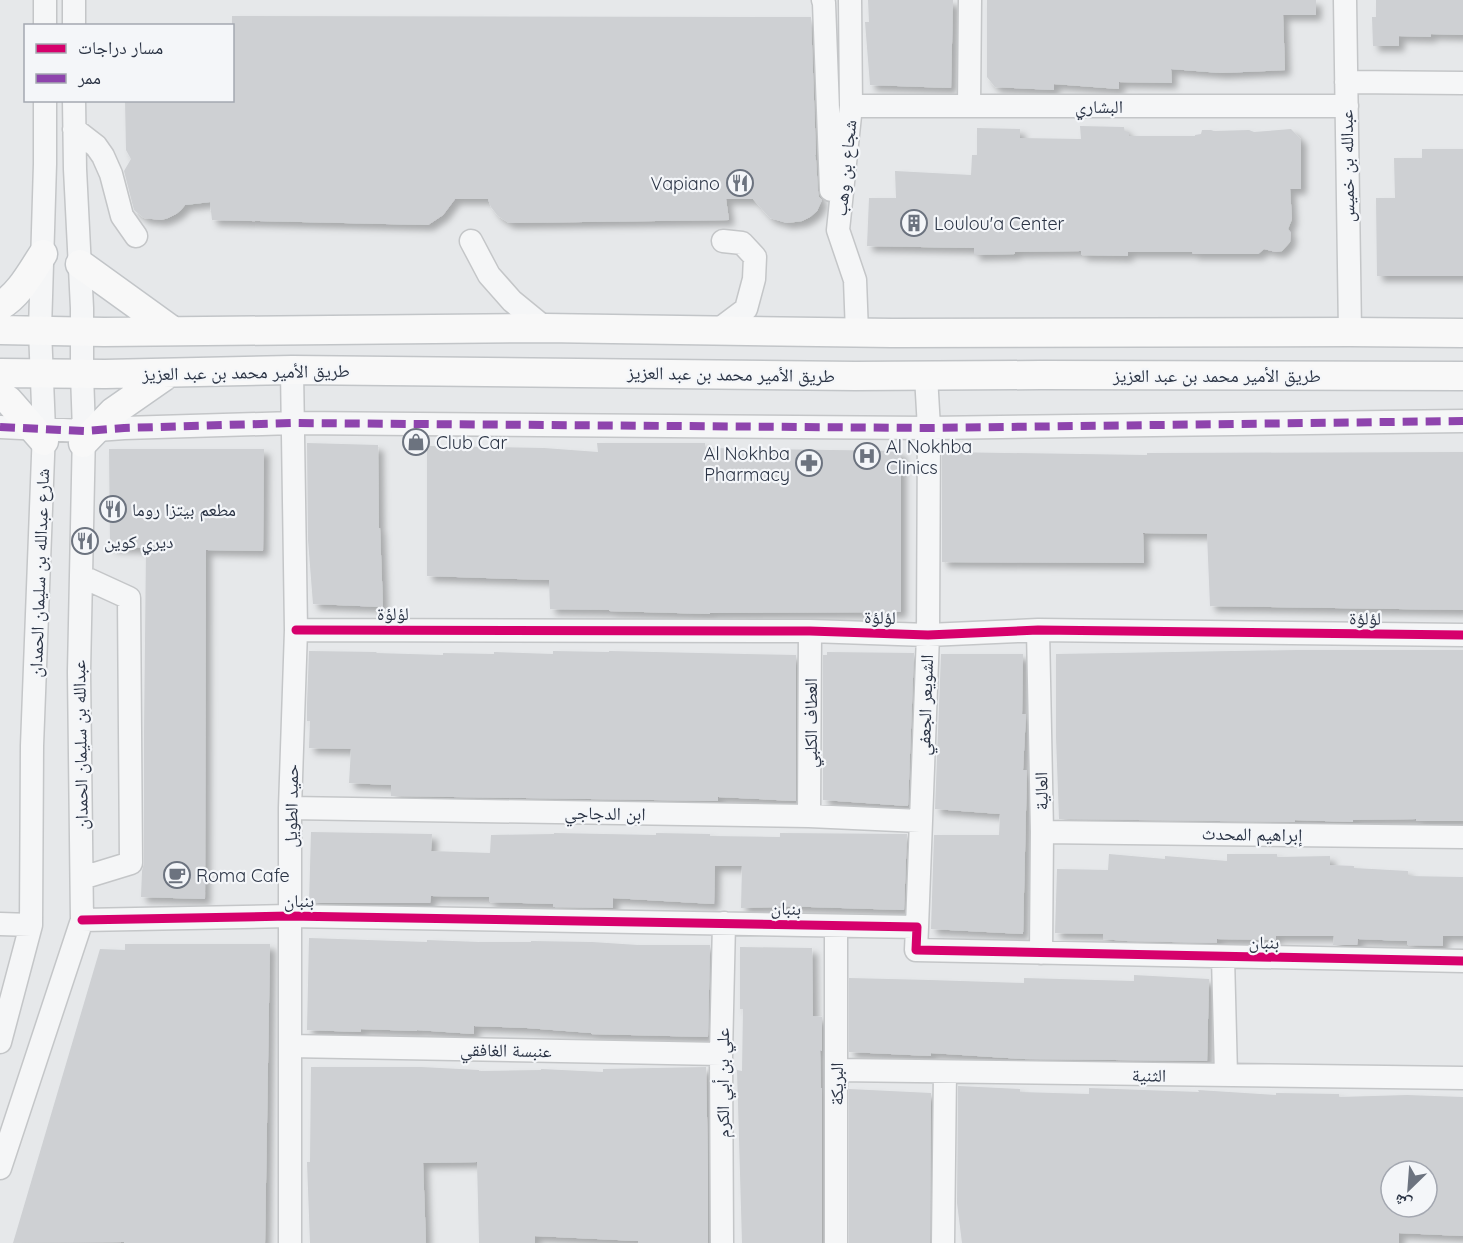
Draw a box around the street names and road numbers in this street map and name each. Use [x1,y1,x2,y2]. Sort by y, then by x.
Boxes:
street label: البشاري [1075,95,1123,121]
street label: عبدالله بن خميس [1335,110,1359,222]
street label: شجاع بن وهب [829,119,861,217]
street label: طريق الأمير محمد بن عبد العزيز [141,359,350,385]
street label: طريق الأمير محمد بن عبد العزيز [626,361,835,387]
street label: طريق الأمير محمد بن عبد العزيز [1112,364,1321,387]
street label: شارع عبدالله بن سليمان الحمدان [24,468,54,678]
street label: لؤلؤة [377,602,409,625]
street label: لؤلؤة [864,605,896,629]
street label: لؤلؤة [1349,606,1381,630]
street label: الشويعر الجعفي [912,654,942,756]
street label: عبدالله بن سليمان الحمدان [67,660,93,830]
street label: العطاف الكلبي [799,678,825,768]
street label: حميد الطويل [279,764,303,848]
street label: العالية [1029,772,1053,810]
street label: ابن الدجاجي [564,801,646,829]
street label: إبراهيم المحدث [1201,822,1303,847]
street label: بنبان [284,889,314,912]
street label: بنبان [770,896,802,920]
street label: بنبان [1249,930,1280,954]
street label: علي بن أبي الكرم [711,1028,737,1138]
street label: عنبسة الغافقي [460,1038,552,1066]
street label: البريكة [825,1062,848,1106]
street label: الثنية [1132,1063,1166,1087]

